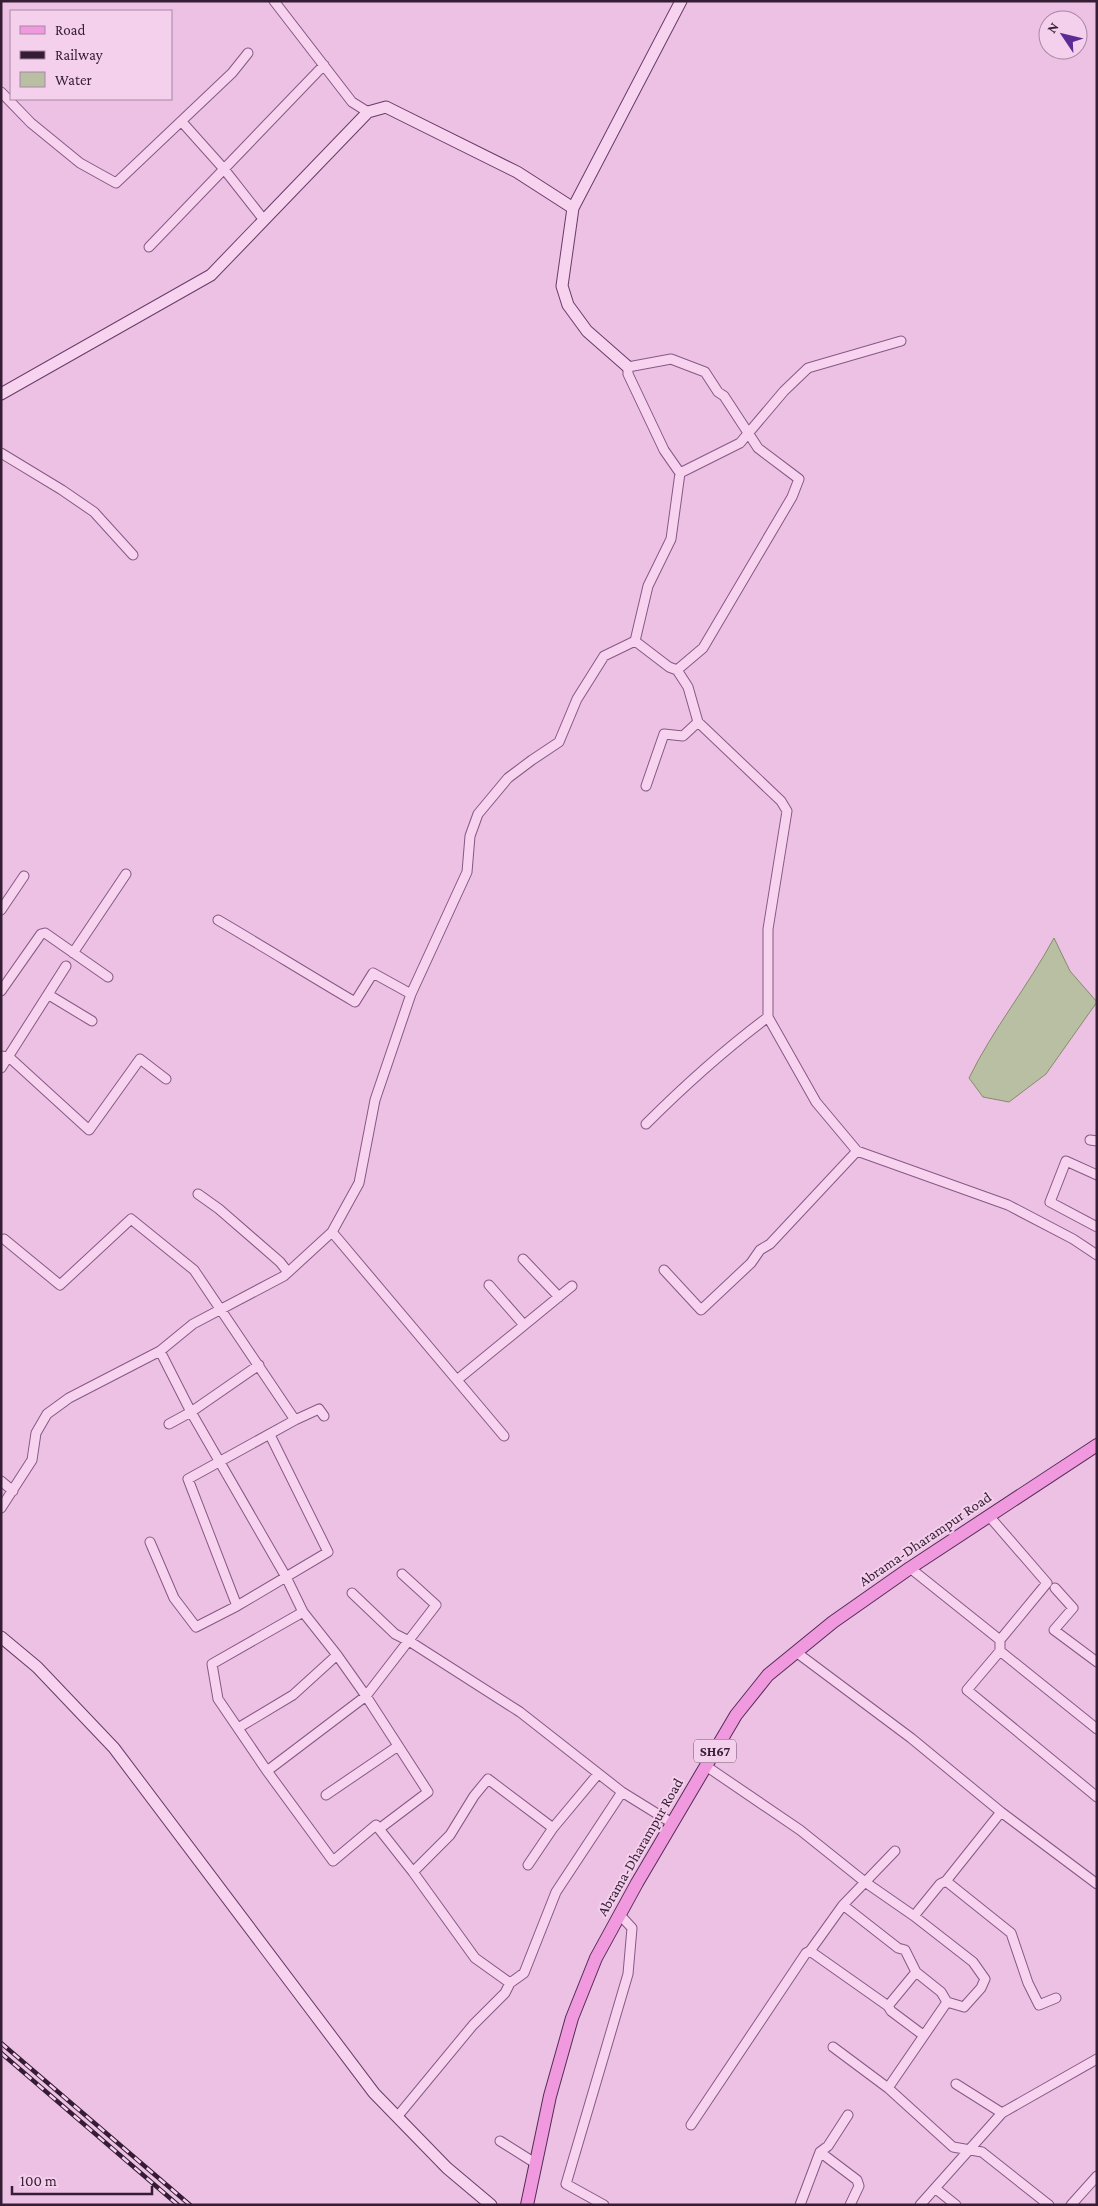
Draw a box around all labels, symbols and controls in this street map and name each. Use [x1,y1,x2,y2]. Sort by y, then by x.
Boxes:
legend [10,10,172,100]
north arrow [1038,10,1088,60]
text: N [1043,19,1062,36]
text: Road [55,22,86,38]
text: Railway [55,47,103,64]
text: Water [55,72,92,88]
street label: Abrama-Dharampur Road [856,1489,995,1590]
road number: SH67 [694,1740,736,1762]
street label: Abrama-Dharampur Road [594,1775,687,1919]
scale bar [12,2164,152,2196]
text: 100 m [20,2173,57,2189]

